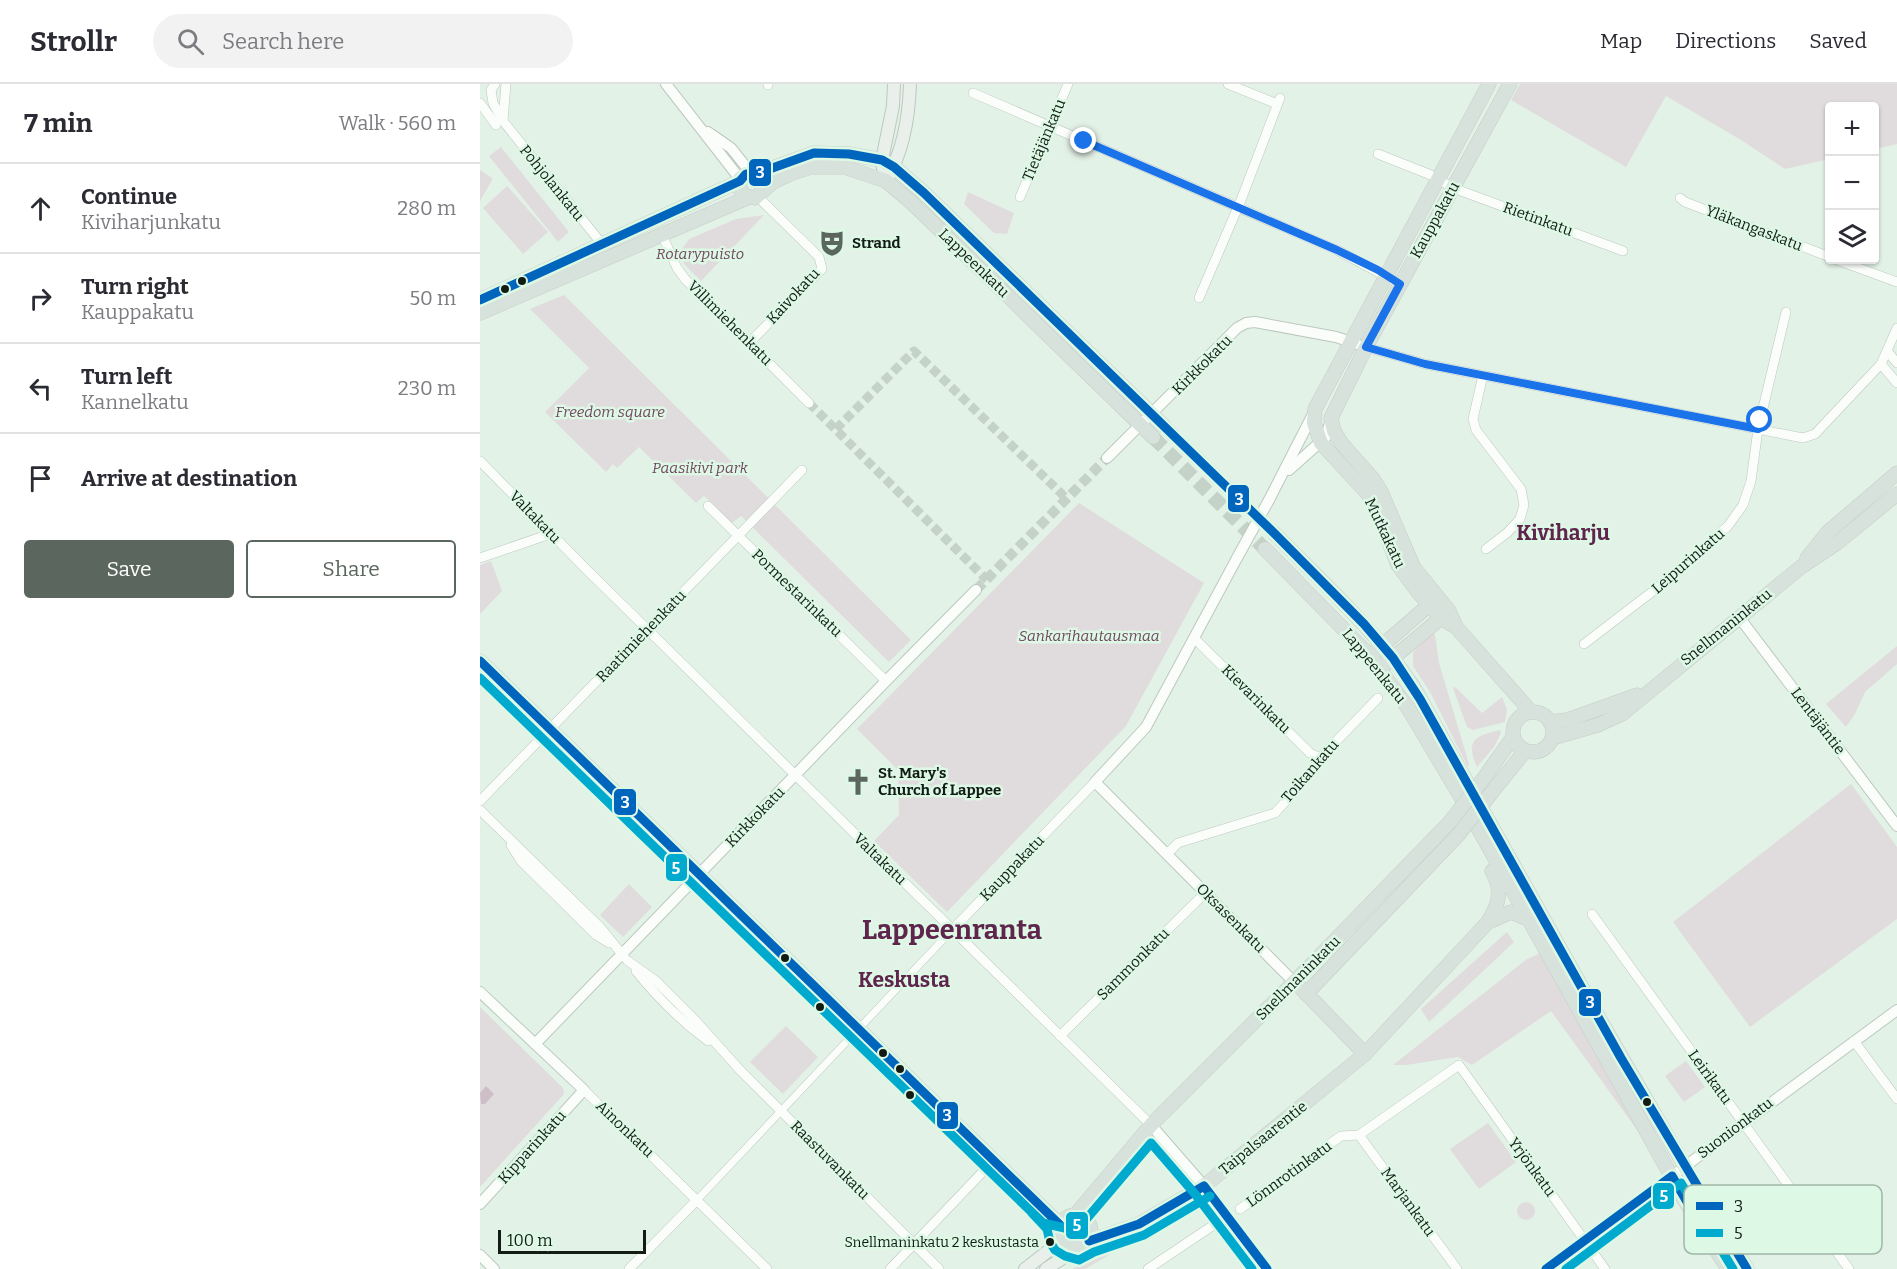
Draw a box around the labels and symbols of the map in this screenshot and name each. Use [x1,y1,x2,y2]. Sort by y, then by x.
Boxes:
street label: Tietäjänkatu [1019,96,1069,184]
route end [1070,127,1096,153]
street label: Pohjolankatu [516,142,588,224]
line badge: 3 [748,158,772,187]
text: 3 [755,163,765,182]
street label: Kauppakatu [1407,179,1463,261]
street label: Rietinkatu [1501,198,1575,240]
street label: Yläkangaskatu [1703,201,1805,255]
street label: Lappeenkatu [935,225,1013,301]
theatre icon: Strand [817,228,847,258]
place label: Strand [852,234,901,252]
park label: Rotarypuisto [656,245,744,263]
street label: Kaivokatu [763,264,823,328]
unlabelled marker [516,275,528,287]
street label: Villimiehenkatu [684,277,776,369]
unlabelled marker [499,283,511,295]
street label: Kirkkokatu [1168,331,1236,399]
park label: Freedom square [555,403,665,421]
route start [1746,406,1772,432]
park label: Paasikivi park [652,459,749,477]
line badge: 3 [1227,484,1250,513]
street label: Valtakatu [506,487,564,547]
text: 3 [1234,490,1244,509]
street label: Mutkakatu [1361,495,1409,571]
district label: Kiviharju [1516,520,1610,546]
street label: Leipurinkatu [1648,525,1728,597]
street label: Pormestarinkatu [748,545,846,641]
street label: Snellmaninkatu [1677,585,1775,669]
street label: Raatimiehenkatu [593,586,689,686]
street label: Lappeenkatu [1338,625,1410,707]
park label: Sankarihautausmaa [1018,627,1160,645]
street label: Kievarinkatu [1218,661,1294,737]
street label: Lentäjäntie [1787,684,1849,758]
street label: Toikankatu [1278,736,1342,806]
place label: St. Mary's Church of Lappee [878,764,1001,799]
church icon: St. Mary's Church of Lappee [843,767,873,797]
street label: Kirkkokatu [722,783,788,851]
line badge: 3 [613,788,637,816]
text: 3 [620,793,630,812]
street label: Valtakatu [850,830,910,888]
street label: Kauppakatu [976,831,1048,905]
line badge: 5 [665,853,688,882]
text: 5 [672,859,681,878]
street label: Oksasenkatu [1193,880,1269,956]
district label: Lappeenranta [862,914,1042,946]
street label: Sammonkatu [1093,924,1173,1004]
street label: Snellmaninkatu [1252,932,1344,1024]
unlabelled marker [779,952,791,964]
district label: Keskusta [858,967,950,993]
line badge: 3 [1578,988,1602,1017]
text: 3 [1585,993,1595,1012]
unlabelled marker [814,1001,826,1013]
street label: Leirikatu [1684,1046,1736,1108]
unlabelled marker [877,1047,889,1059]
unlabelled marker [894,1063,906,1075]
unlabelled marker [904,1089,916,1101]
street label: Suonionkatu [1694,1094,1776,1162]
unlabelled marker [1641,1096,1653,1108]
street label: Ainonkatu [592,1097,658,1161]
street label: Taipalsaarentie [1215,1097,1311,1179]
line badge: 3 [936,1101,959,1130]
text: 3 [942,1106,952,1125]
street label: Kipparinkatu [494,1107,570,1187]
street label: Raastuvankatu [787,1117,873,1203]
street label: Yrjönkatu [1505,1134,1559,1200]
street label: Lönnrotinkatu [1243,1137,1335,1211]
street label: Marjankatu [1377,1164,1439,1240]
line badge: 5 [1652,1182,1675,1210]
legend [1684,1185,1882,1254]
text: 5 [1660,1187,1669,1206]
text: 3 [1734,1197,1743,1216]
line badge: 5 [1065,1211,1089,1240]
text: 5 [1073,1216,1082,1235]
text: 5 [1734,1224,1743,1243]
scale bar [498,1227,646,1254]
place label: Snellmaninkatu 2 keskustasta [845,1234,1039,1251]
marker: Snellmaninkatu 2 keskustasta [1044,1236,1056,1248]

